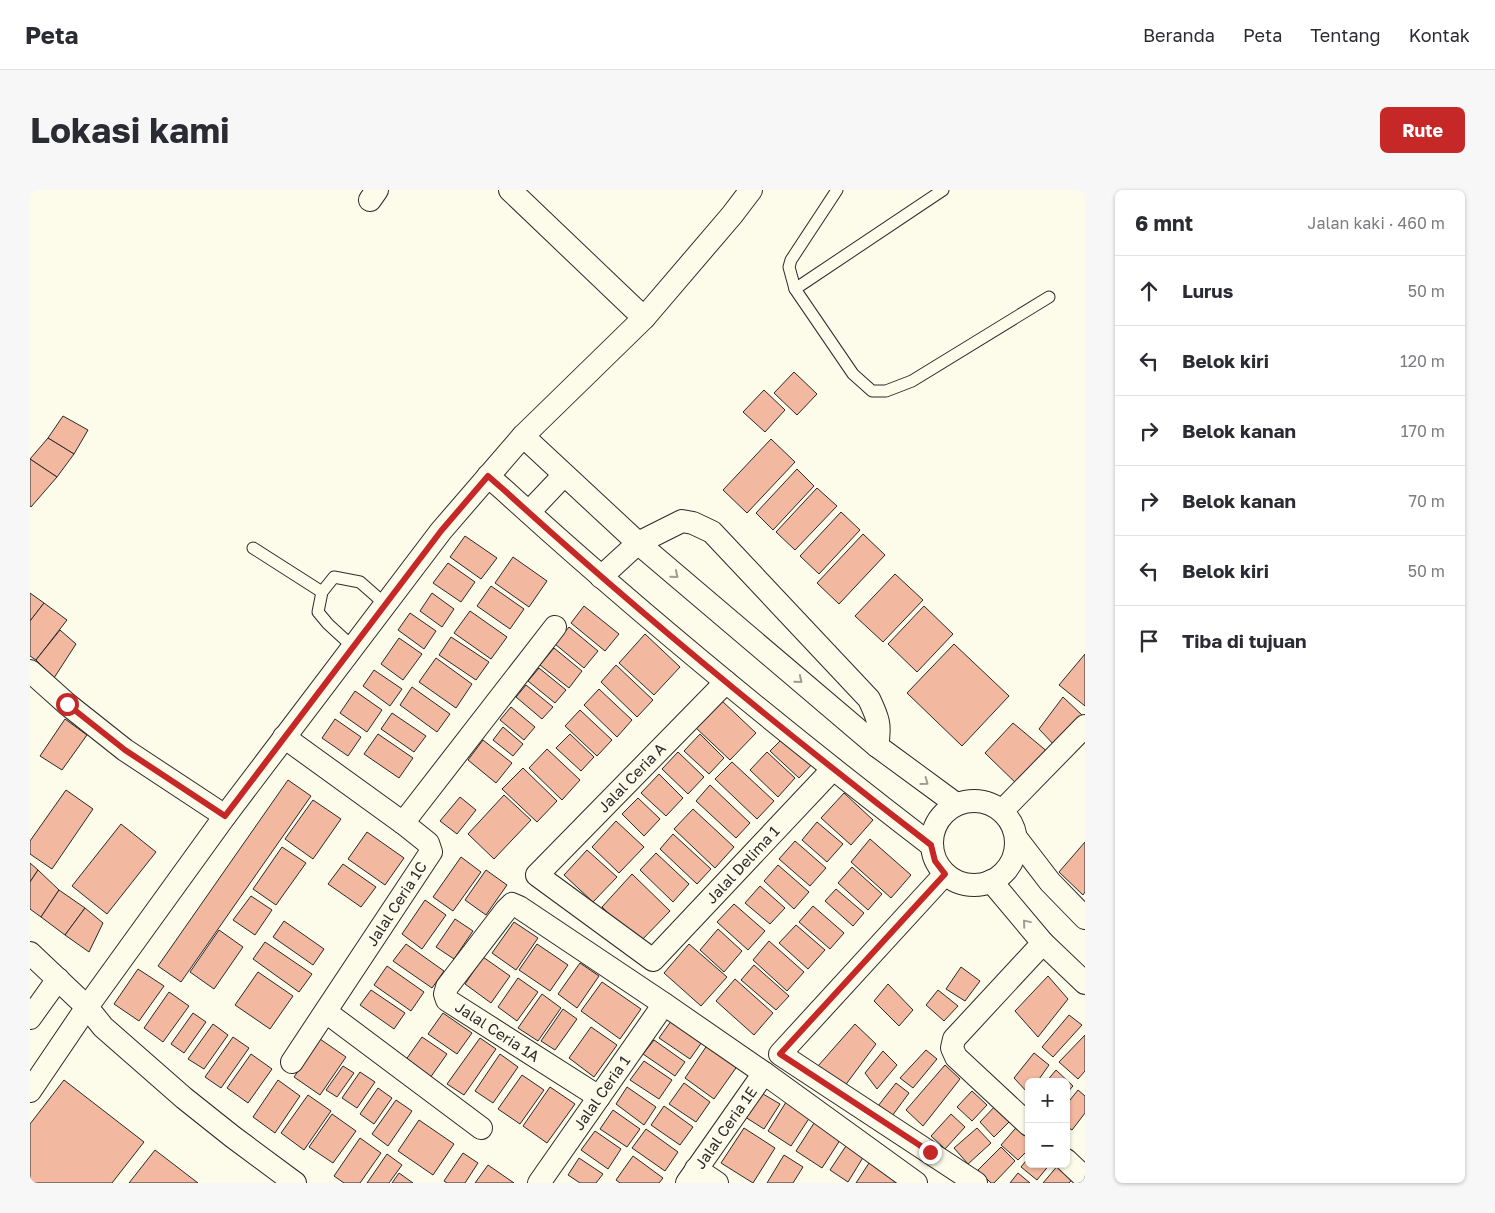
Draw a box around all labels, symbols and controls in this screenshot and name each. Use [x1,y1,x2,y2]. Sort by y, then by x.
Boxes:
text: Peta [25,20,78,49]
text: Beranda [1143,24,1215,46]
text: Peta [1243,24,1282,46]
text: Tentang [1310,24,1381,46]
text: Kontak [1409,24,1470,46]
button: Rute [1380,107,1465,153]
text: Lokasi kami [30,109,230,151]
text: 6 mnt [1135,210,1193,236]
text: Jalan kaki · 460 m [1308,213,1445,233]
icon: ahead [1135,277,1163,305]
text: Lurus [1182,279,1233,302]
text: 50 m [1408,281,1445,301]
icon: left [1135,347,1163,375]
text: Belok kiri [1182,349,1269,372]
text: 120 m [1400,351,1445,371]
icon: right [1135,417,1163,445]
text: Belok kanan [1182,419,1296,442]
text: 170 m [1401,421,1445,441]
icon: right [1135,487,1163,515]
text: Belok kanan [1182,489,1296,512]
text: 70 m [1408,491,1445,511]
icon: left [1135,557,1163,585]
text: Belok kiri [1182,559,1269,582]
text: 50 m [1408,561,1445,581]
one-way arrow [669,569,678,577]
icon: arrive [1135,627,1163,655]
text: Tiba di tujuan [1182,629,1307,652]
one-way arrow [793,674,802,683]
route start [56,693,79,716]
street label: Jalal Ceria A [594,739,669,816]
one-way arrow [919,776,929,785]
street label: Jalal Delima 1 [702,822,783,907]
street label: Jalal Ceria 1C [362,858,430,949]
one-way arrow [1023,920,1032,929]
street label: Jalal Ceria 1A [452,997,543,1065]
street label: Jalal Ceria 1 [569,1052,633,1133]
map controls [1025,1078,1070,1168]
button: + [1025,1078,1070,1123]
street label: Jalal Ceria 1E [690,1083,760,1172]
button: − [1025,1123,1070,1168]
route end [919,1141,942,1164]

